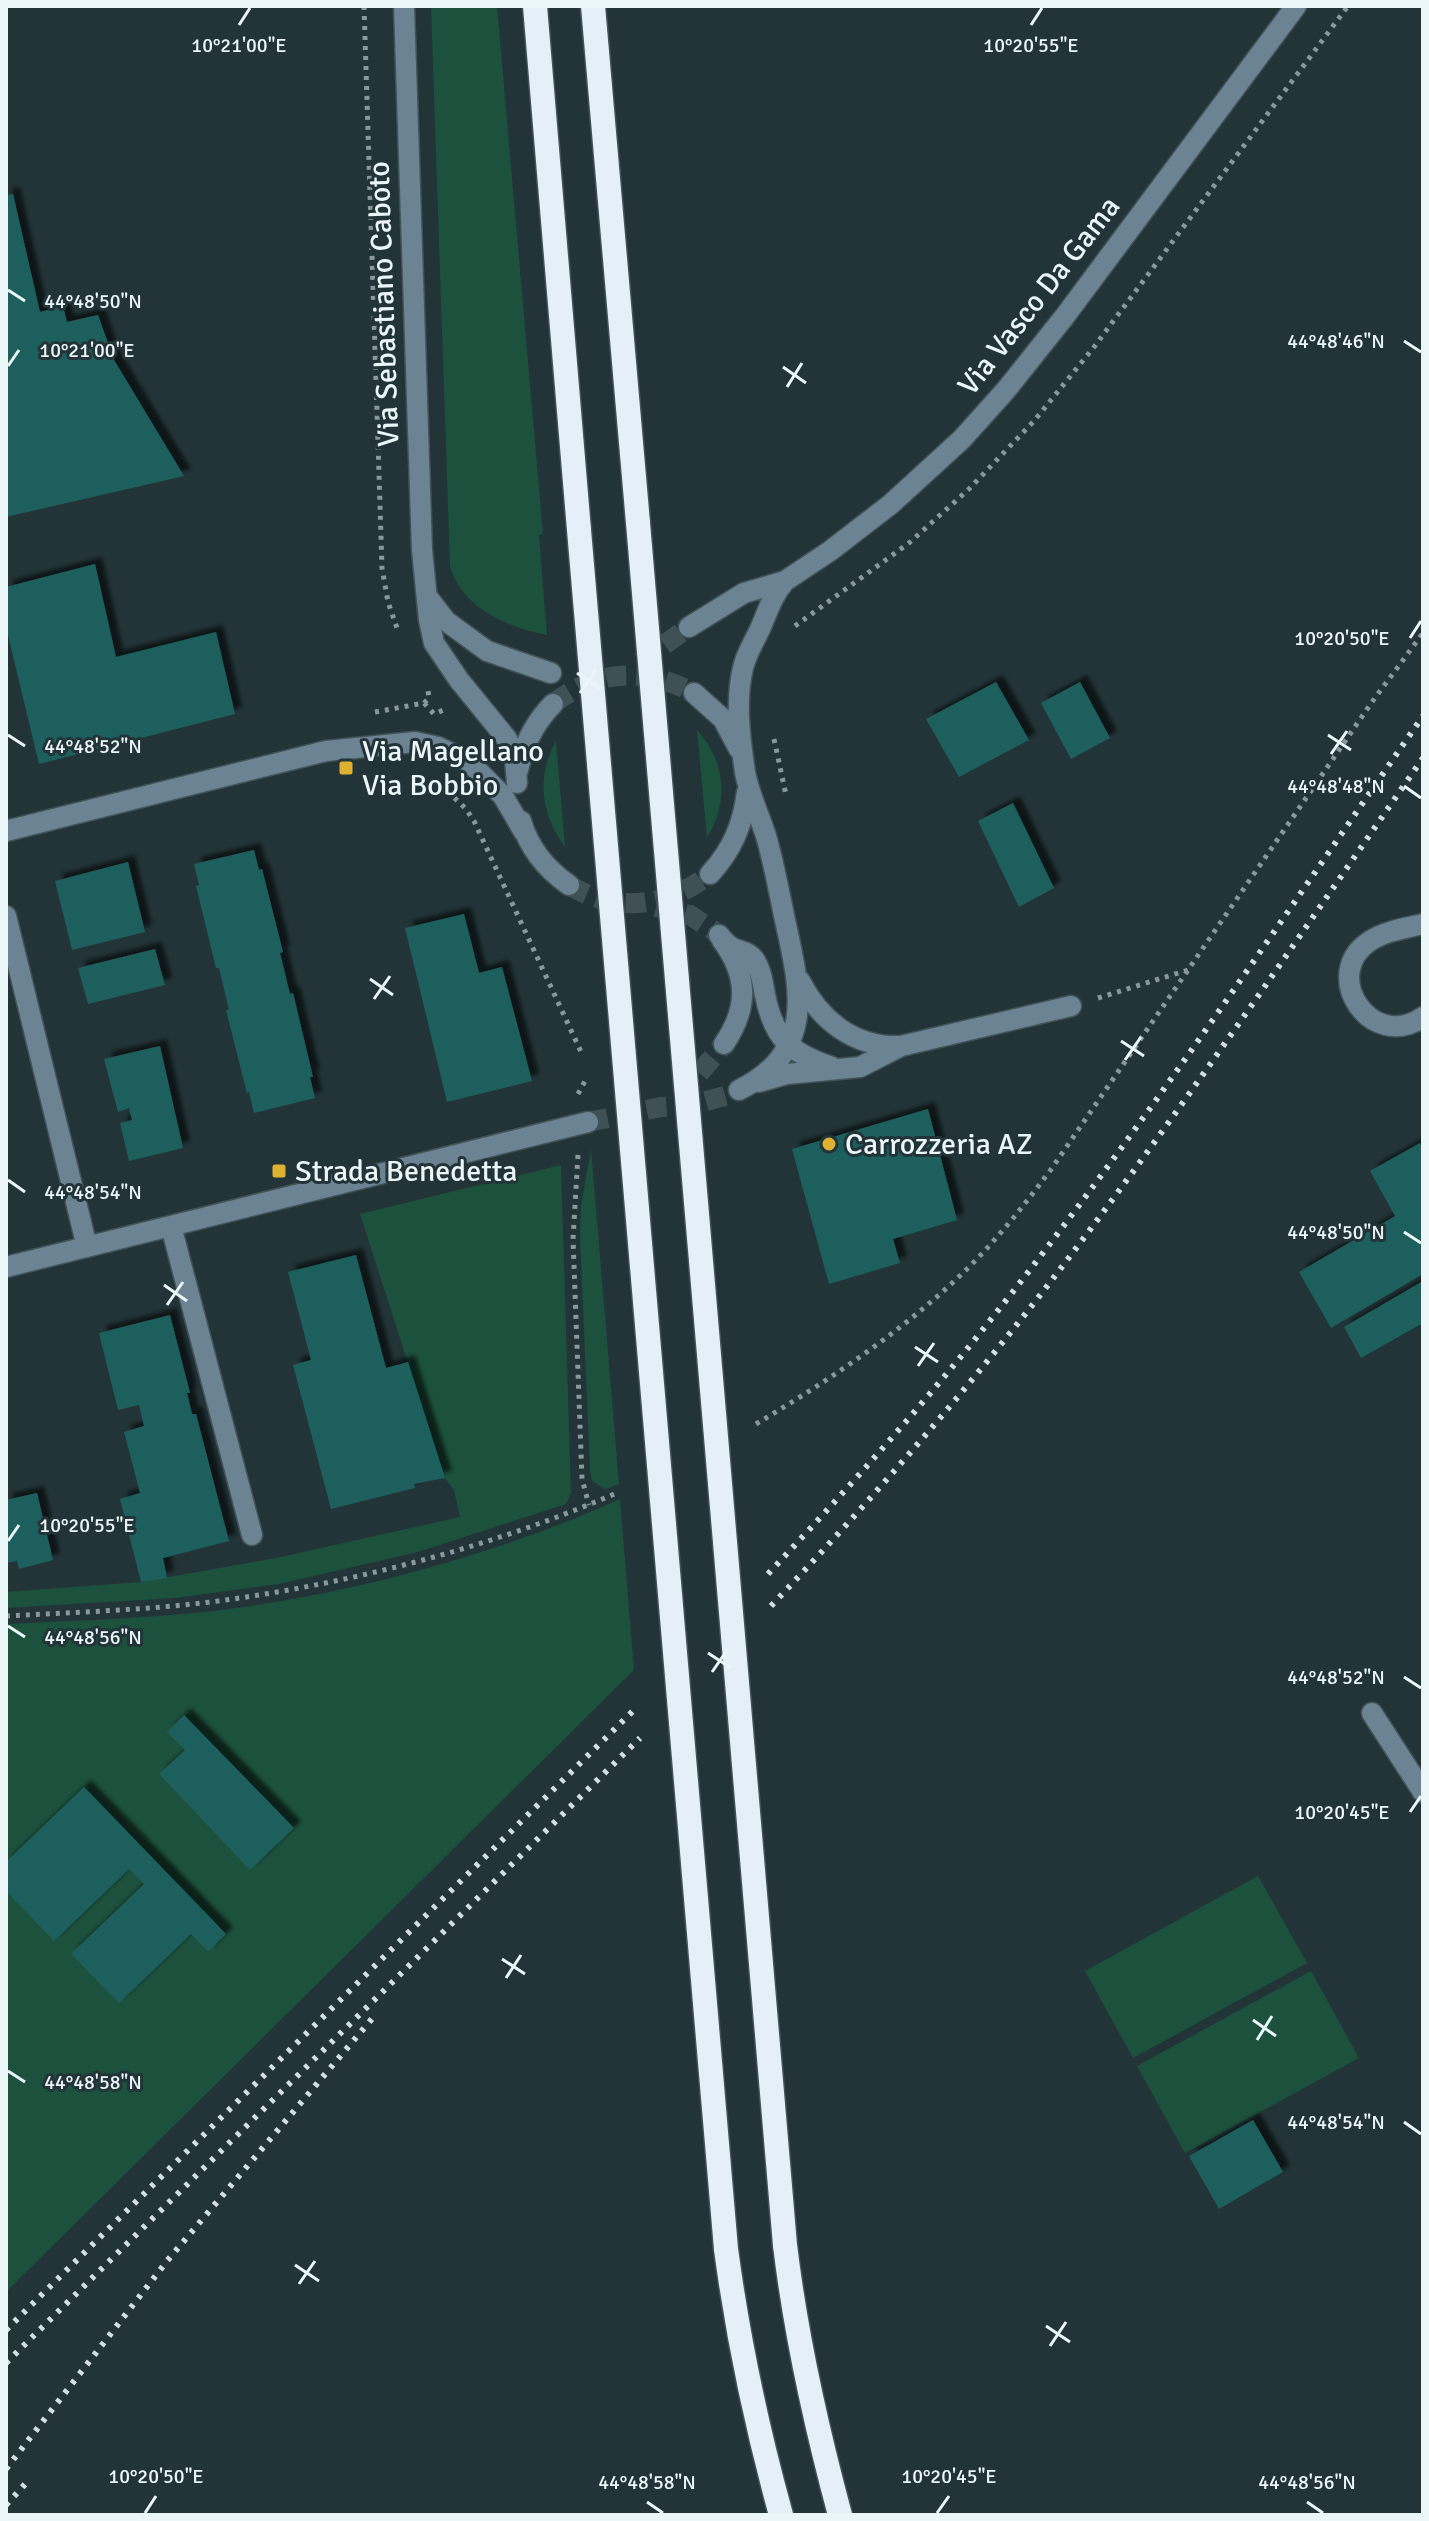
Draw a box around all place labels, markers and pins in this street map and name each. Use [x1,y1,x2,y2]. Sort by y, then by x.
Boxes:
place label: Via Magellano Via Bobbio [362,733,544,804]
marker: Via Magellano Via Bobbio [337,759,355,777]
place label: Carrozzeria AZ [845,1126,1033,1163]
marker: Carrozzeria AZ [820,1135,838,1153]
place label: Strada Benedetta [295,1153,517,1190]
marker: Strada Benedetta [270,1162,288,1180]

